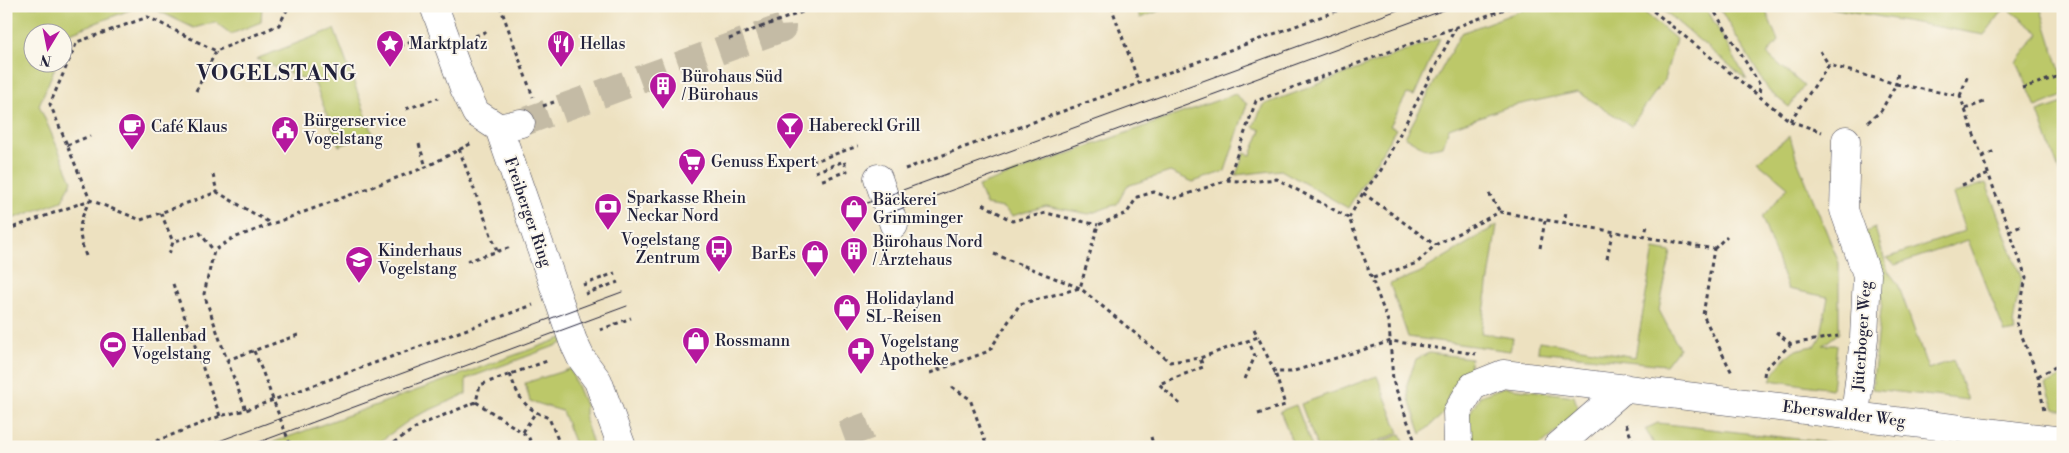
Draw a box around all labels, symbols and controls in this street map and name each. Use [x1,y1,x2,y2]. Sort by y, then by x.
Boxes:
north arrow [22,22,72,72]
place icon: Marktplatz [375,29,405,68]
restaurant icon: Hellas [546,29,576,68]
place label: Marktplatz [409,34,487,54]
place label: Hellas [580,34,625,54]
text: N [39,50,53,70]
district label: VOGELSTANG [196,61,357,87]
place label: Bürohaus Süd / Bürohaus [681,67,783,105]
building icon: Bürohaus Süd / Bürohaus [648,71,678,110]
place label: Bürgerservice Vogelstang [303,111,406,149]
bar icon: Habereckl Grill [775,111,805,150]
cafe icon: Café Klaus [117,112,147,151]
public building icon: Bürgerservice Vogelstang [270,115,300,154]
place label: Habereckl Grill [809,116,920,136]
place label: Café Klaus [151,117,228,137]
supermarket icon: Genuss Expert [677,147,707,186]
place label: Genuss Expert [711,152,817,172]
street label: Freiberger Ring [500,154,556,270]
place label: Sparkasse Rhein Neckar Nord [627,188,747,226]
place label: Bäckerei Grimminger [872,190,963,228]
bank icon: Sparkasse Rhein Neckar Nord [593,192,623,231]
shop icon: Bäckerei Grimminger [839,194,869,233]
place label: Vogelstang Zentrum [620,230,701,268]
place label: Bürohaus Nord / Ärztehaus [872,232,983,270]
bus stop icon: Vogelstang Zentrum [704,234,734,273]
building icon: Bürohaus Nord / Ärztehaus [839,236,869,275]
shop icon: BarEs [800,239,830,278]
place label: Kinderhaus Vogelstang [377,241,462,279]
place label: BarEs [751,244,796,264]
school or university icon: Kinderhaus Vogelstang [344,245,374,284]
street label: Jüterboger Weg [1848,279,1876,393]
place label: Holidayland SL-Reisen [866,289,954,327]
shop icon: Holidayland SL-Reisen [832,293,862,332]
place label: Hallenbad Vogelstang [131,326,212,364]
shop icon: Rossmann [681,326,711,365]
sports icon: Hallenbad Vogelstang [98,330,128,369]
place label: Rossmann [715,331,791,351]
place label: Vogelstang Apotheke [879,332,960,370]
pharmacy icon: Vogelstang Apotheke [846,336,876,375]
street label: Eberswalder Weg [1781,397,1907,432]

